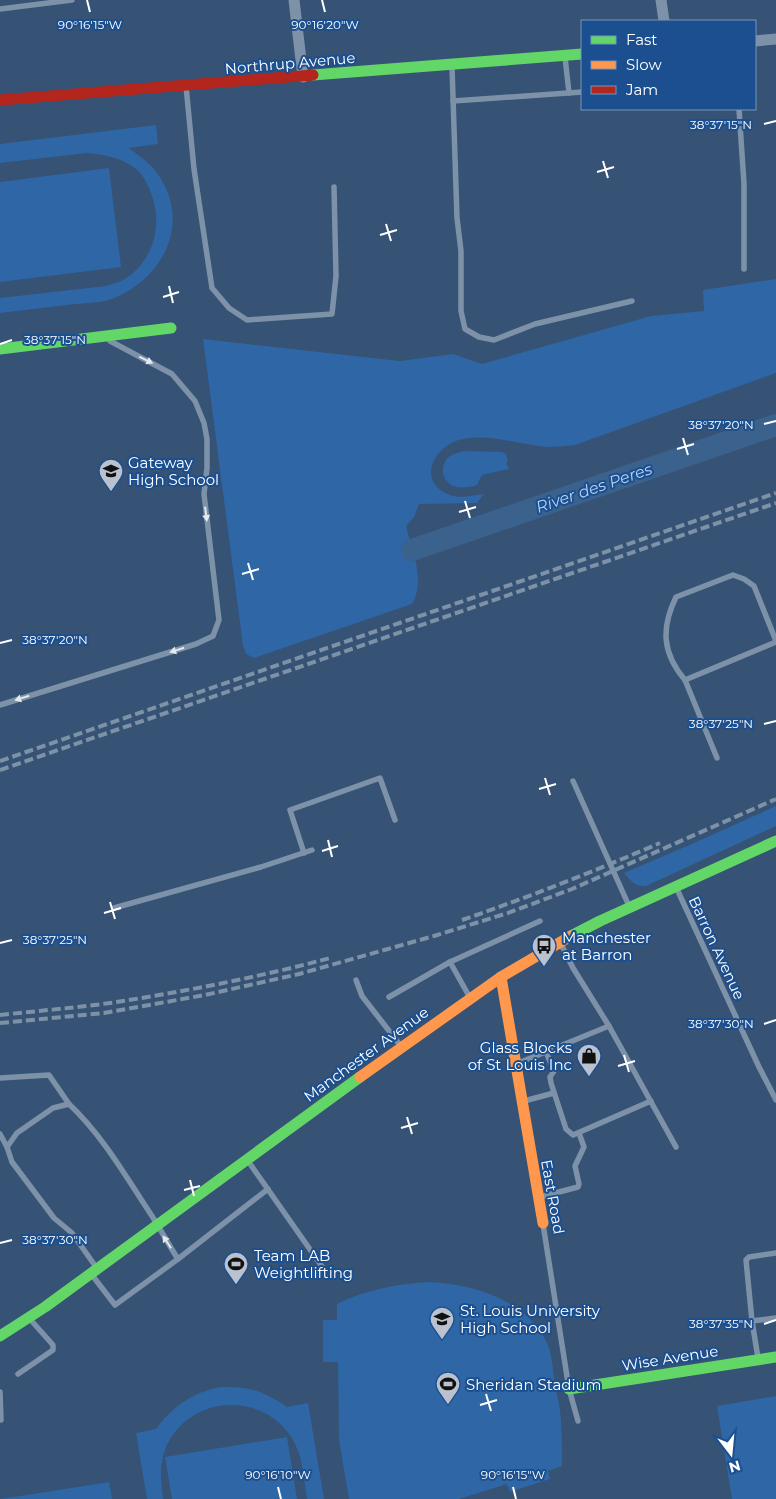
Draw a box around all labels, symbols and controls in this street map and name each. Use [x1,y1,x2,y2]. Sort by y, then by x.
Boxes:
text: 90°16'15"W [58,17,122,32]
text: 90°16'20"W [291,17,359,32]
legend [581,20,756,110]
text: Fast [626,30,657,49]
street label: Northrup Avenue [224,48,356,78]
text: Slow [626,55,662,74]
text: Jam [625,80,658,99]
text: 38°37'15"N [690,117,752,132]
text: 38°37'15"N [24,332,86,347]
one-way arrow [139,355,154,364]
text: 38°37'20"N [688,417,754,432]
place label: Gateway High School [128,453,219,489]
school or university icon: Gateway High School [98,458,124,492]
water label: River des Peres [533,459,655,517]
one-way arrow [202,506,210,522]
text: 38°37'20"N [22,632,88,647]
one-way arrow [169,646,184,654]
one-way arrow [14,695,29,702]
text: 38°37'25"N [689,716,753,731]
street label: Barron Avenue [685,893,749,1003]
place label: Manchester at Barron [562,928,651,964]
text: 38°37'25"N [23,932,87,947]
bus stop icon: Manchester at Barron [531,933,557,967]
street label: Manchester Avenue [300,1002,432,1106]
text: 38°37'30"N [688,1016,754,1031]
place label: Glass Blocks of St Louis Inc [468,1038,572,1074]
shop icon: Glass Blocks of St Louis Inc [576,1043,602,1077]
street label: East Road [537,1158,569,1236]
text: 38°37'30"N [22,1232,88,1247]
one-way arrow [162,1236,172,1249]
place label: Team LAB Weightlifting [254,1246,353,1282]
sports icon: Team LAB Weightlifting [223,1251,249,1285]
place label: St. Louis University High School [460,1301,601,1337]
school or university icon: St. Louis University High School [429,1306,455,1340]
text: 38°37'35"N [689,1316,753,1331]
street label: Wise Avenue [620,1341,720,1375]
sports icon: Sheridan Stadium [435,1371,461,1405]
place label: Sheridan Stadium [466,1375,602,1394]
north arrow [706,1429,756,1479]
text: N [727,1456,743,1477]
text: 90°16'10"W [245,1467,311,1482]
text: 90°16'15"W [481,1467,545,1482]

